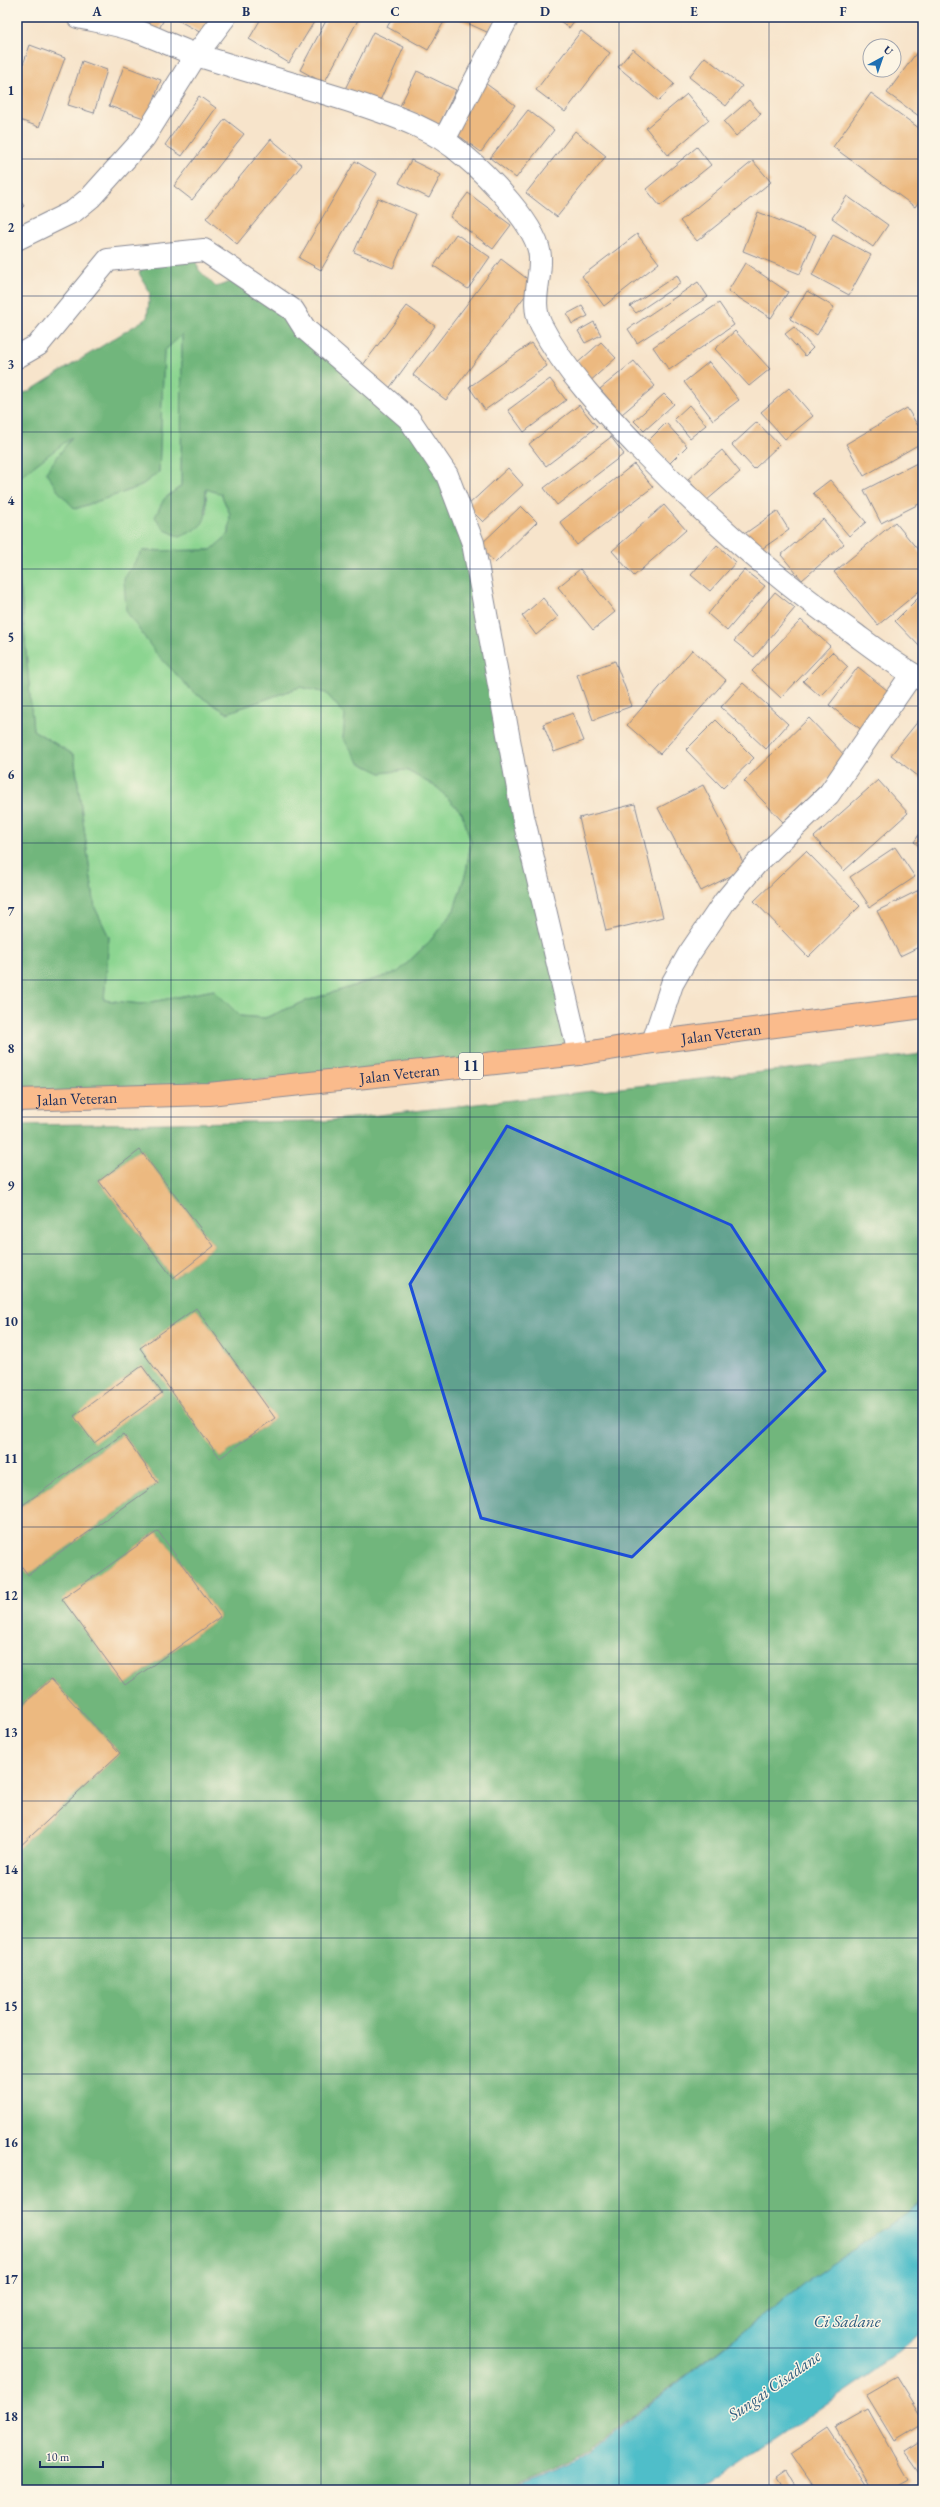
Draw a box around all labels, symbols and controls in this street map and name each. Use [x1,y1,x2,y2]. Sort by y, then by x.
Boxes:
text: A [91,3,102,20]
text: B [242,3,250,20]
text: C [390,3,400,20]
text: D [540,3,550,20]
text: E [690,3,698,20]
text: F [839,3,847,20]
north arrow [862,38,902,78]
text: U [881,42,897,59]
text: 1 [8,82,15,99]
text: 2 [8,219,15,236]
text: 3 [8,356,15,373]
text: 4 [8,492,15,509]
text: 5 [8,629,14,646]
text: 6 [8,766,15,783]
text: 7 [8,903,15,920]
street label: Jalan Veteran [678,1018,763,1050]
text: 8 [8,1040,15,1057]
road number: 11 [459,1053,483,1079]
street label: Jalan Veteran [357,1059,442,1089]
street label: Jalan Veteran [34,1087,118,1110]
text: 9 [8,1177,15,1194]
text: 10 [4,1313,18,1330]
text: 11 [4,1450,18,1467]
text: 12 [4,1587,18,1604]
text: 13 [4,1724,18,1741]
text: 14 [4,1861,18,1878]
text: 15 [4,1998,18,2015]
text: 16 [4,2134,18,2151]
text: 17 [4,2271,18,2288]
water label: Ci Sadane [814,2310,881,2332]
water label: Sungai Cisadane [722,2345,825,2426]
text: 18 [4,2408,18,2425]
scale bar [40,2443,103,2469]
text: 10 m [46,2449,70,2465]

